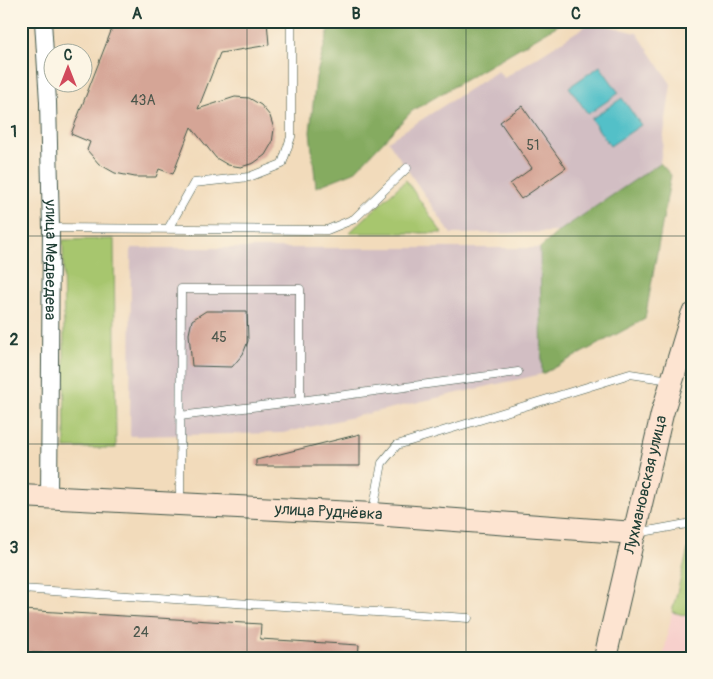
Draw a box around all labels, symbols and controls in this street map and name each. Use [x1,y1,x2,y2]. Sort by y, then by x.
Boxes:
text: A [132,4,143,24]
text: B [351,4,361,24]
text: C [571,4,581,24]
north arrow [42,42,92,92]
text: С [64,47,73,64]
house number: 43А [130,92,156,109]
text: 1 [11,122,17,142]
house number: 51 [526,137,540,154]
street label: улица Медведева [40,198,61,320]
house number: 45 [211,329,227,346]
text: 2 [10,330,19,350]
street label: Лухмановская улица [619,413,671,557]
street label: улица Руднёвка [273,499,383,525]
text: 3 [10,538,19,558]
house number: 24 [133,624,149,641]

